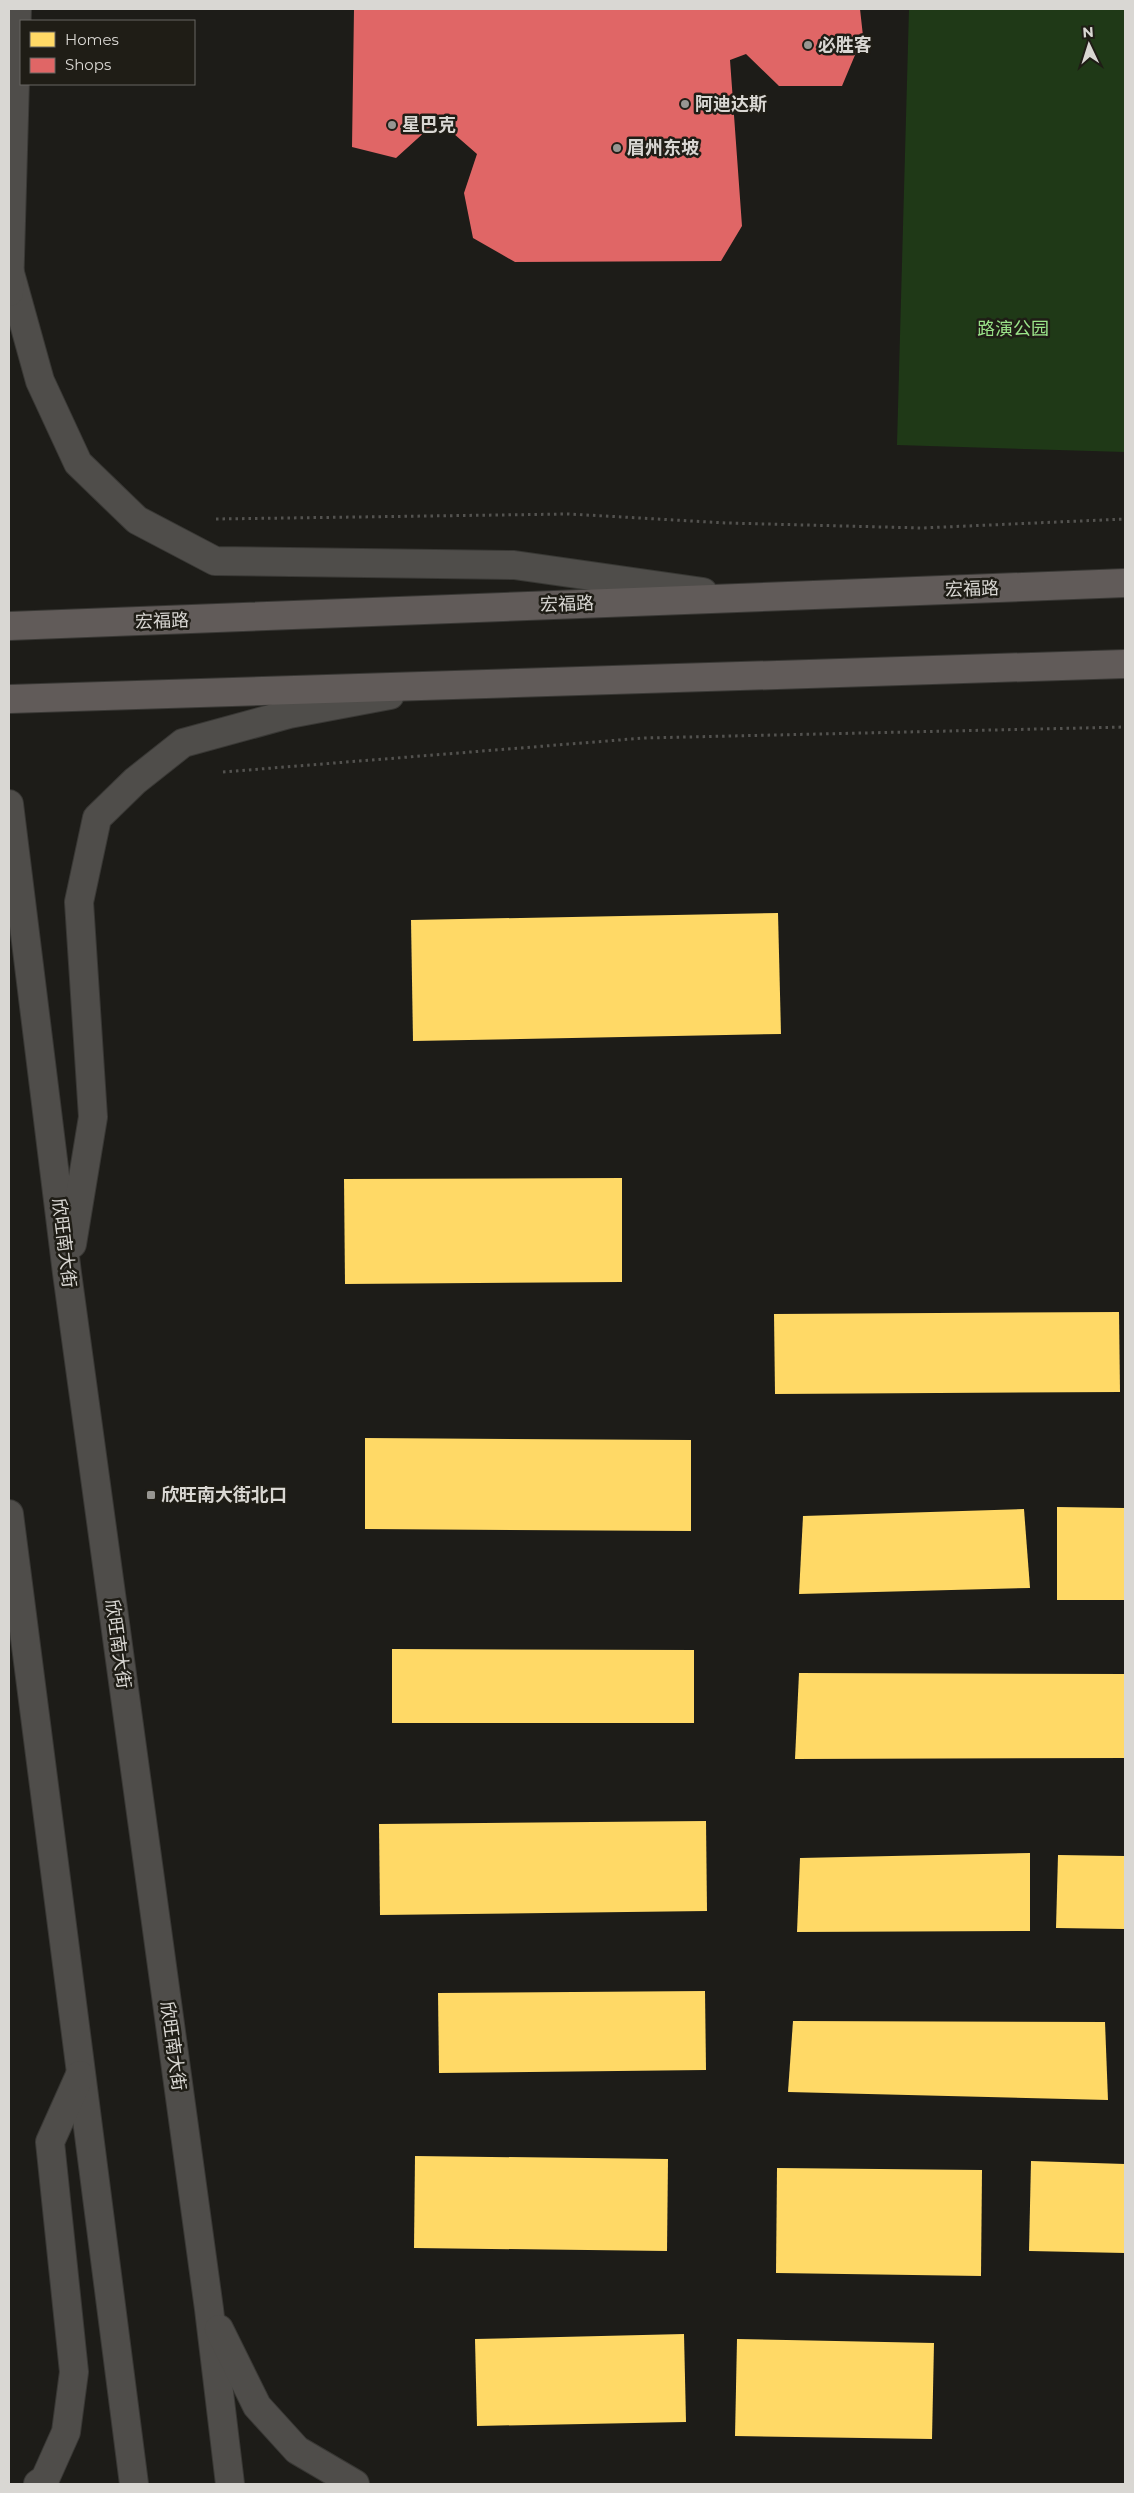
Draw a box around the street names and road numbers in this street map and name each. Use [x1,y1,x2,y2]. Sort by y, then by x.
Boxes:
street label: 宏福路 [945,577,999,601]
street label: 宏福路 [540,592,594,616]
street label: 宏福路 [135,609,189,633]
street label: 欣旺南大街 [48,1197,80,1289]
street label: 欣旺南大街 [101,1598,135,1690]
street label: 欣旺南大街 [156,2000,190,2092]

